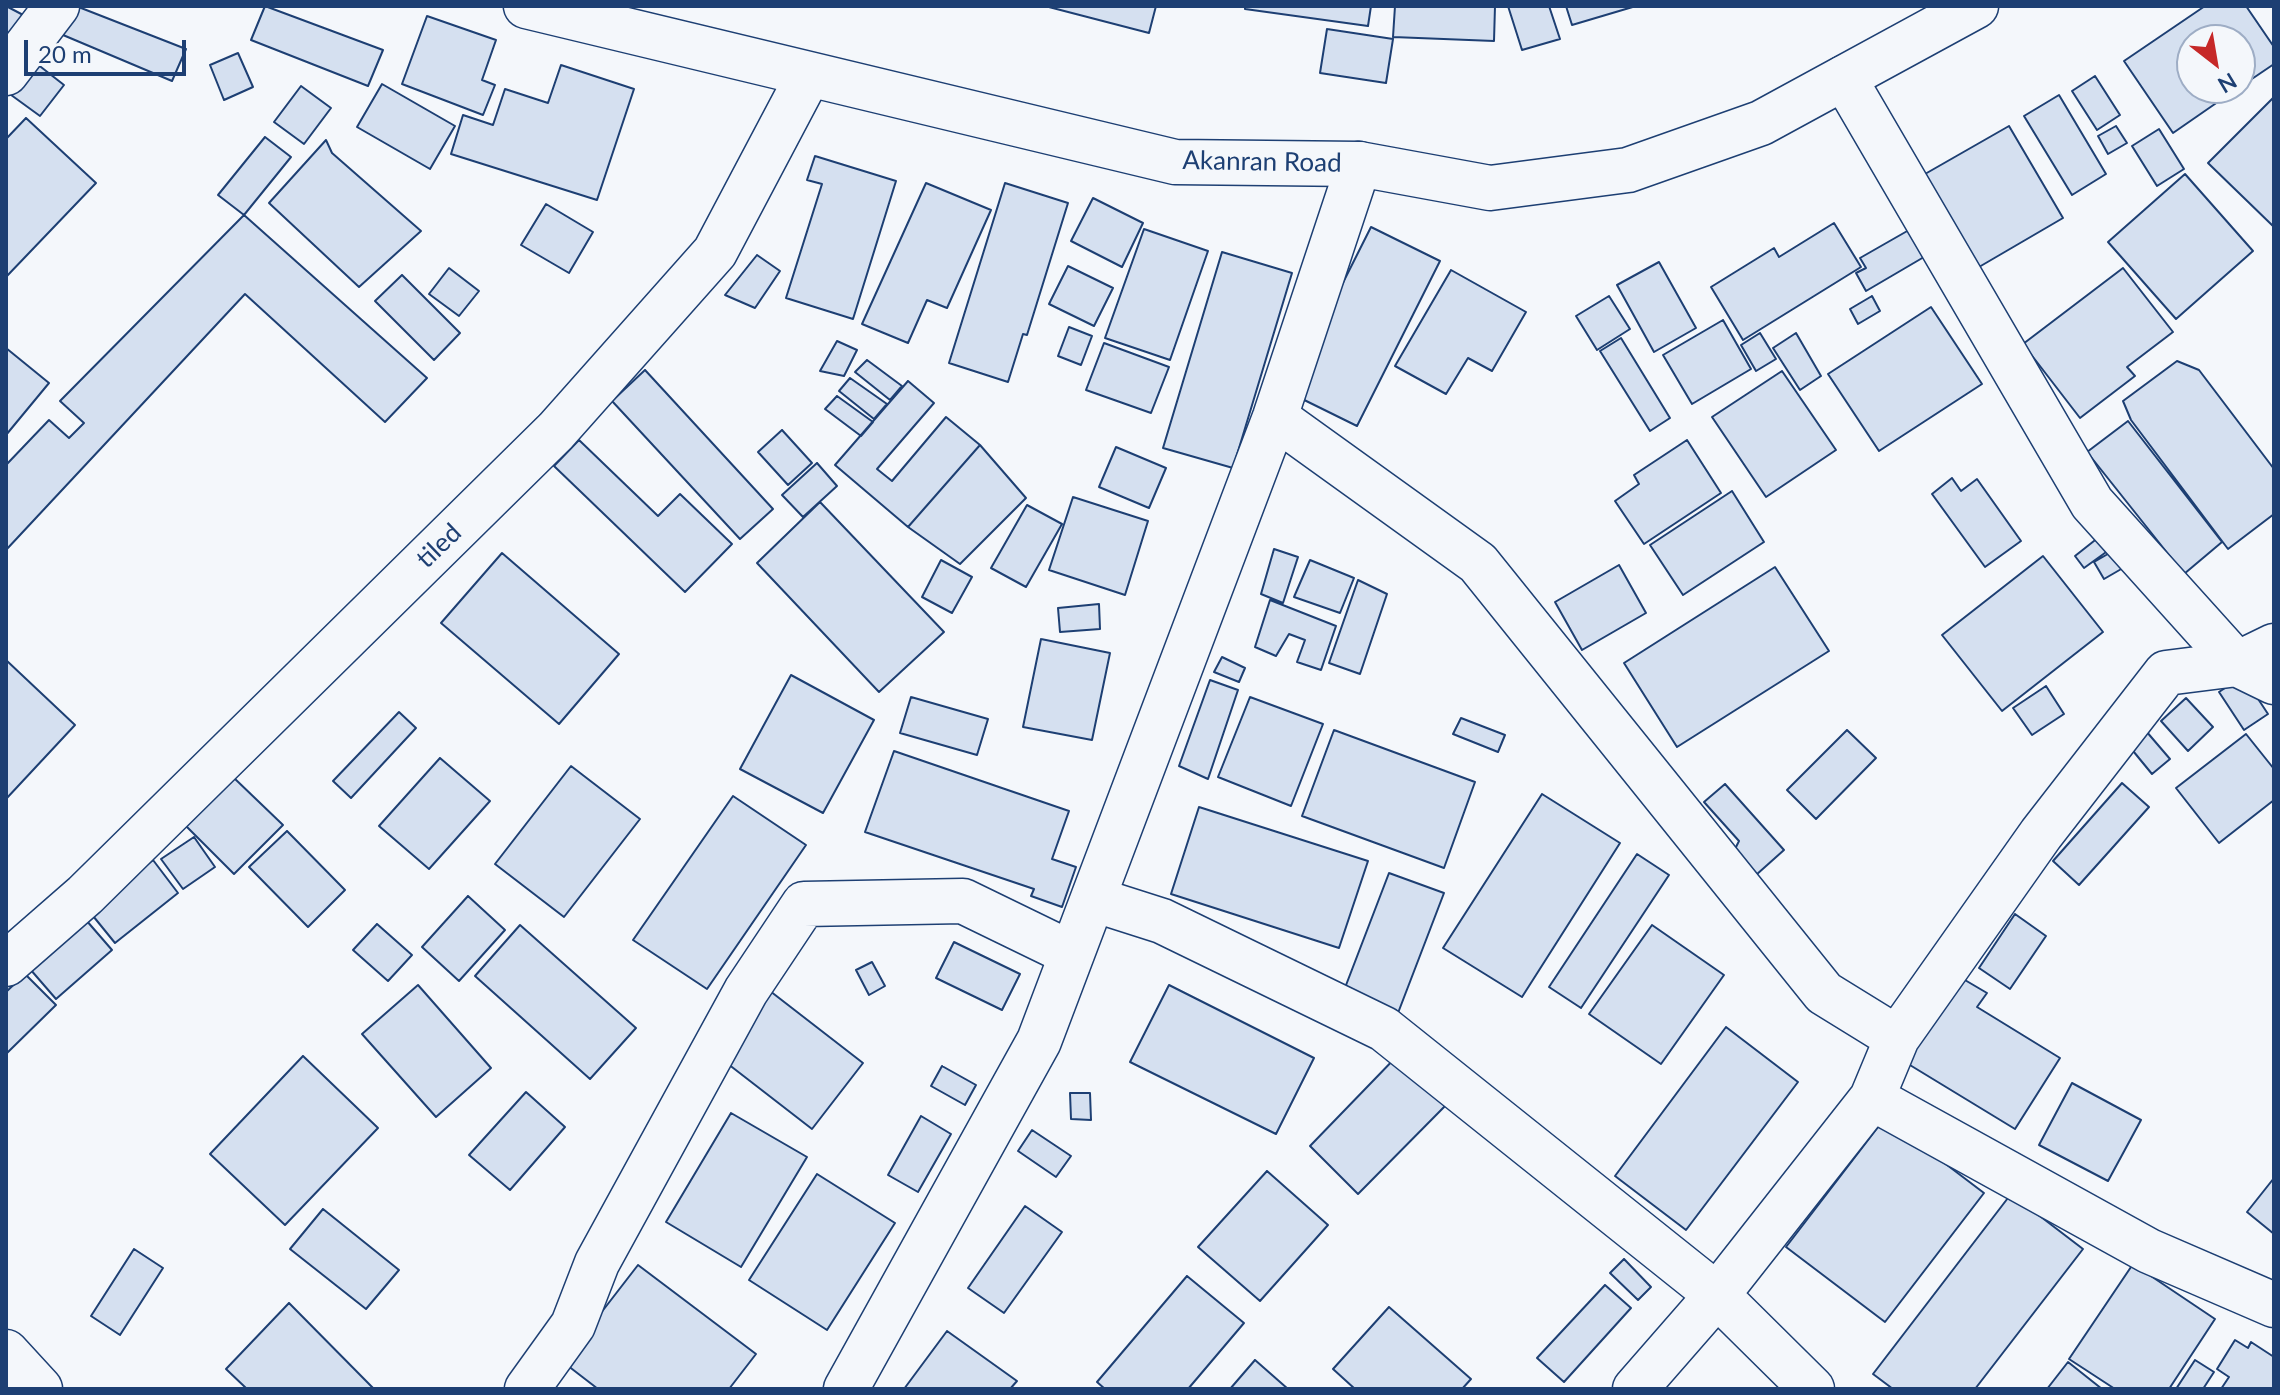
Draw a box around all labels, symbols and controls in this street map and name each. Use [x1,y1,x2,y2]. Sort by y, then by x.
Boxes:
scale bar [28,24,190,74]
north arrow [2176,24,2256,104]
text: 20 m [38,39,92,68]
text: N [2213,67,2242,99]
street label: Akanran Road [1182,145,1342,179]
street label: tiled [410,517,468,575]

